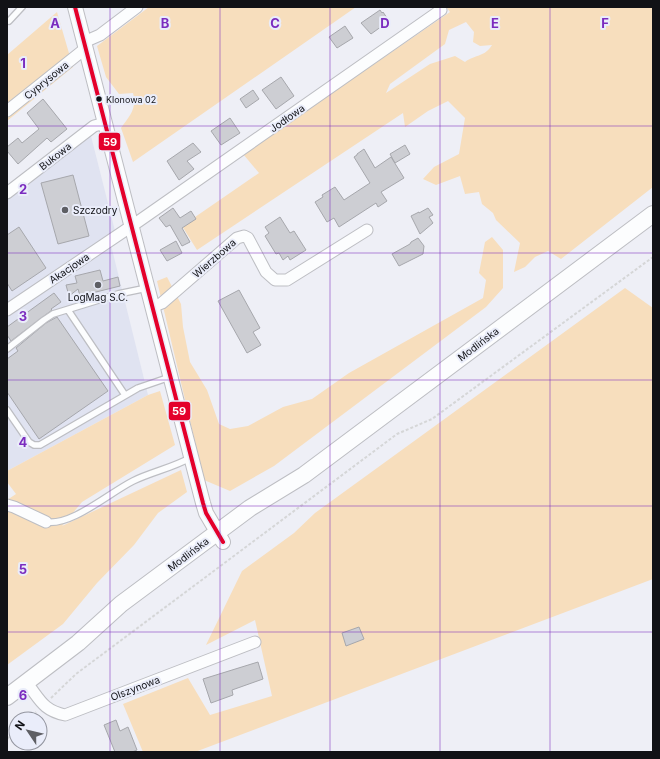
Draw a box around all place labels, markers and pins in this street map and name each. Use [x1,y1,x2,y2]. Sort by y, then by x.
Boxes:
marker: Klonowa 02 [94,94,104,104]
place label: Klonowa 02 [106,94,156,105]
place label: Szczodry [73,204,118,216]
marker: Szczodry [60,205,70,215]
marker: LogMag S.C. [93,280,103,290]
place label: LogMag S.C. [68,291,128,303]

